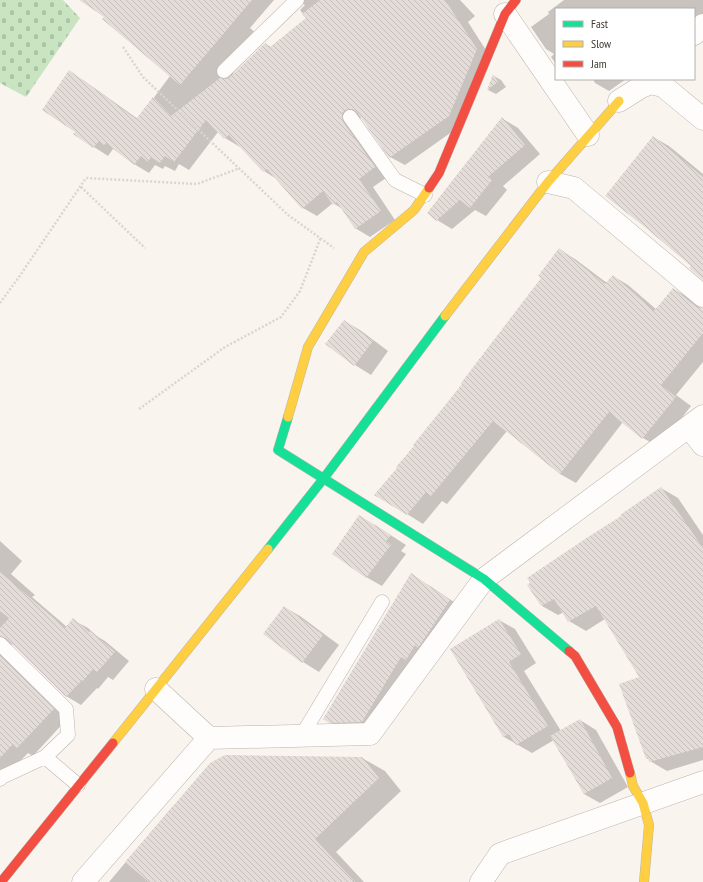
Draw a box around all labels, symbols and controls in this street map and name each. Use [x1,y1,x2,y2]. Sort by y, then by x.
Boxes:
legend [555,8,695,80]
text: Fast [591,16,609,31]
text: Slow [591,36,612,51]
text: Jam [590,56,607,71]

